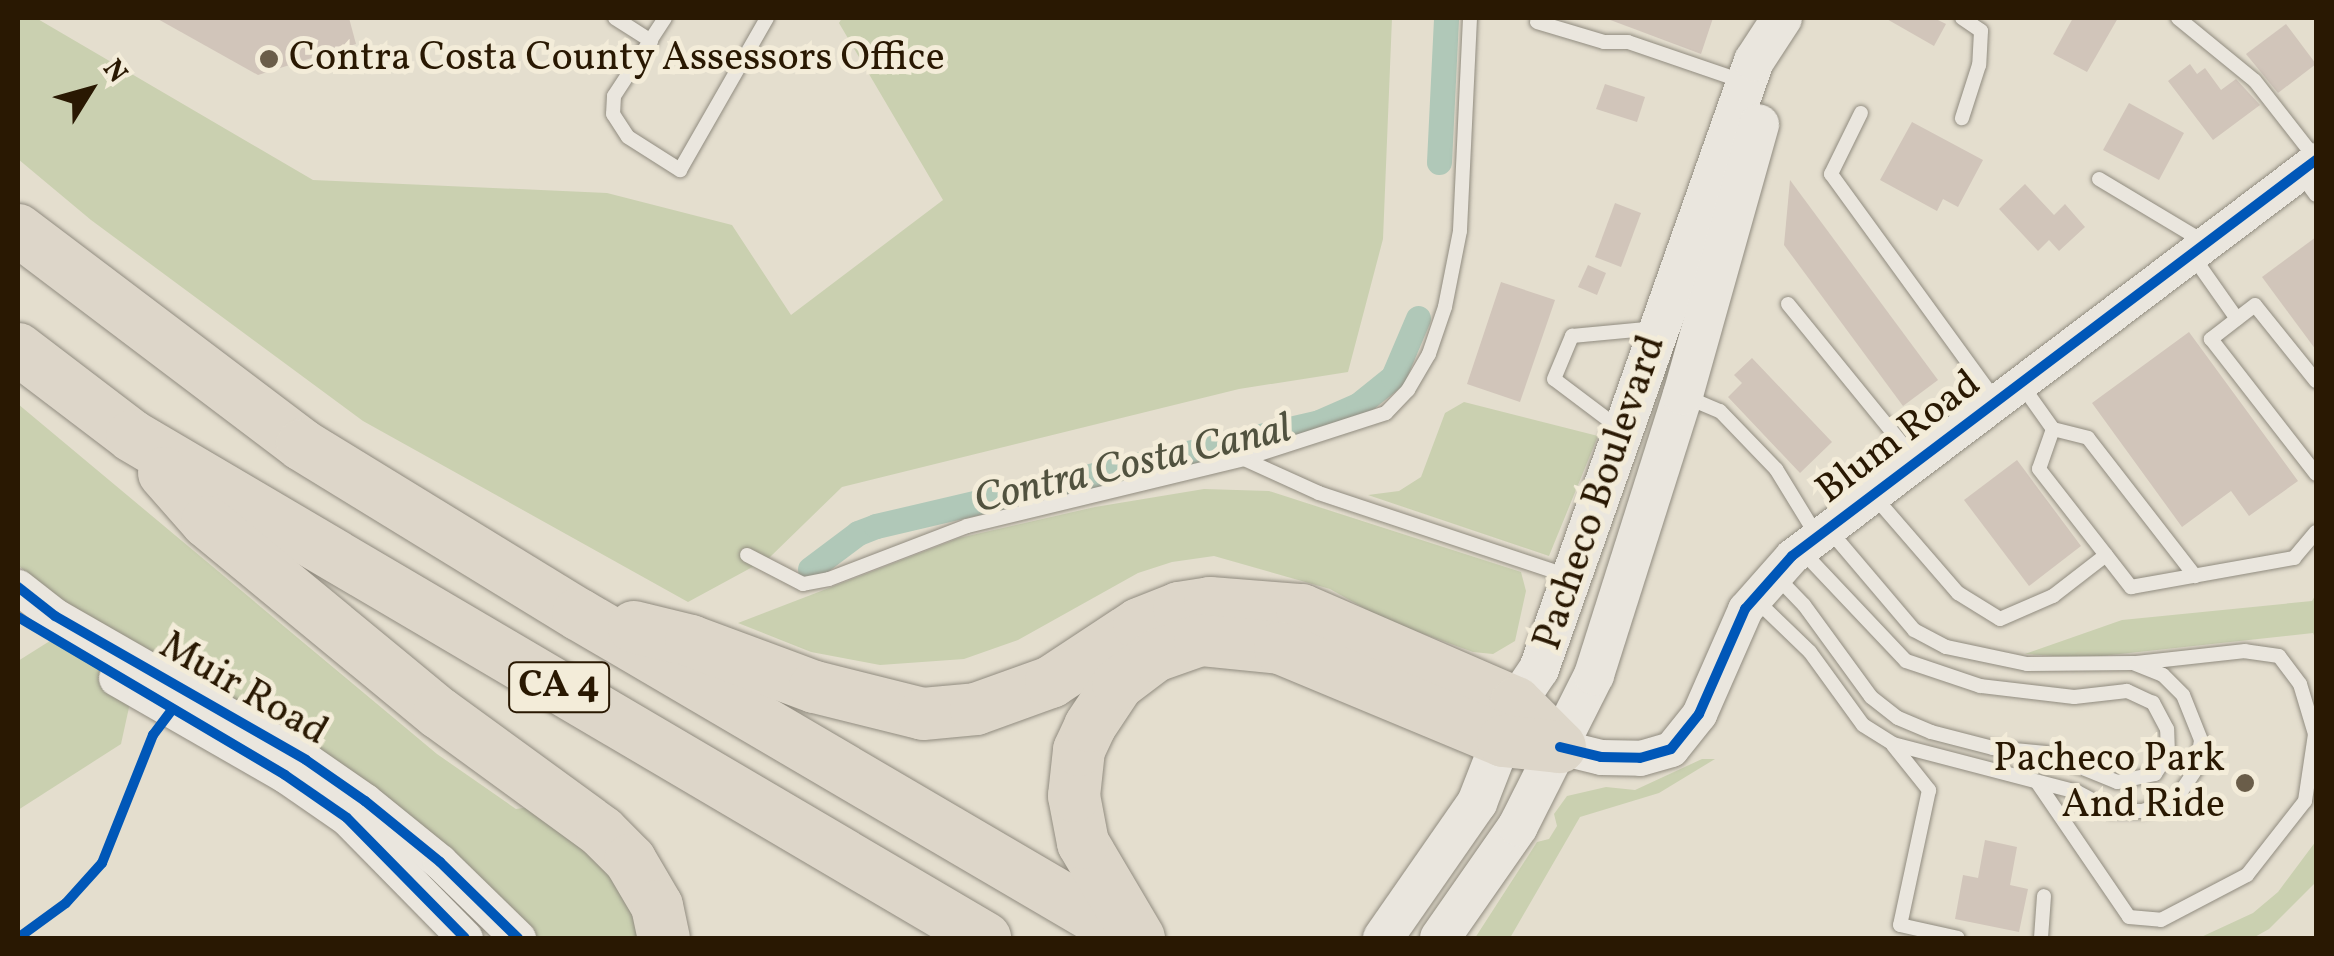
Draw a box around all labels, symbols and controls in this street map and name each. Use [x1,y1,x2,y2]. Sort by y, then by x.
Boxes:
place label: Contra Costa County Assessors Office [289,35,946,83]
north arrow [40,40,140,140]
marker: Contra Costa County Assessors Office [258,48,280,70]
text: N [93,52,136,91]
street label: Pacheco Boulevard [1525,329,1677,657]
street label: Blum Road [1807,361,1991,515]
water label: Contra Costa Canal [970,405,1296,527]
street label: Muir Road [150,623,336,757]
road number: CA 4 [506,654,612,720]
place label: Pacheco Park And Ride [1993,736,2225,830]
marker: Pacheco Park And Ride [2234,772,2256,794]

